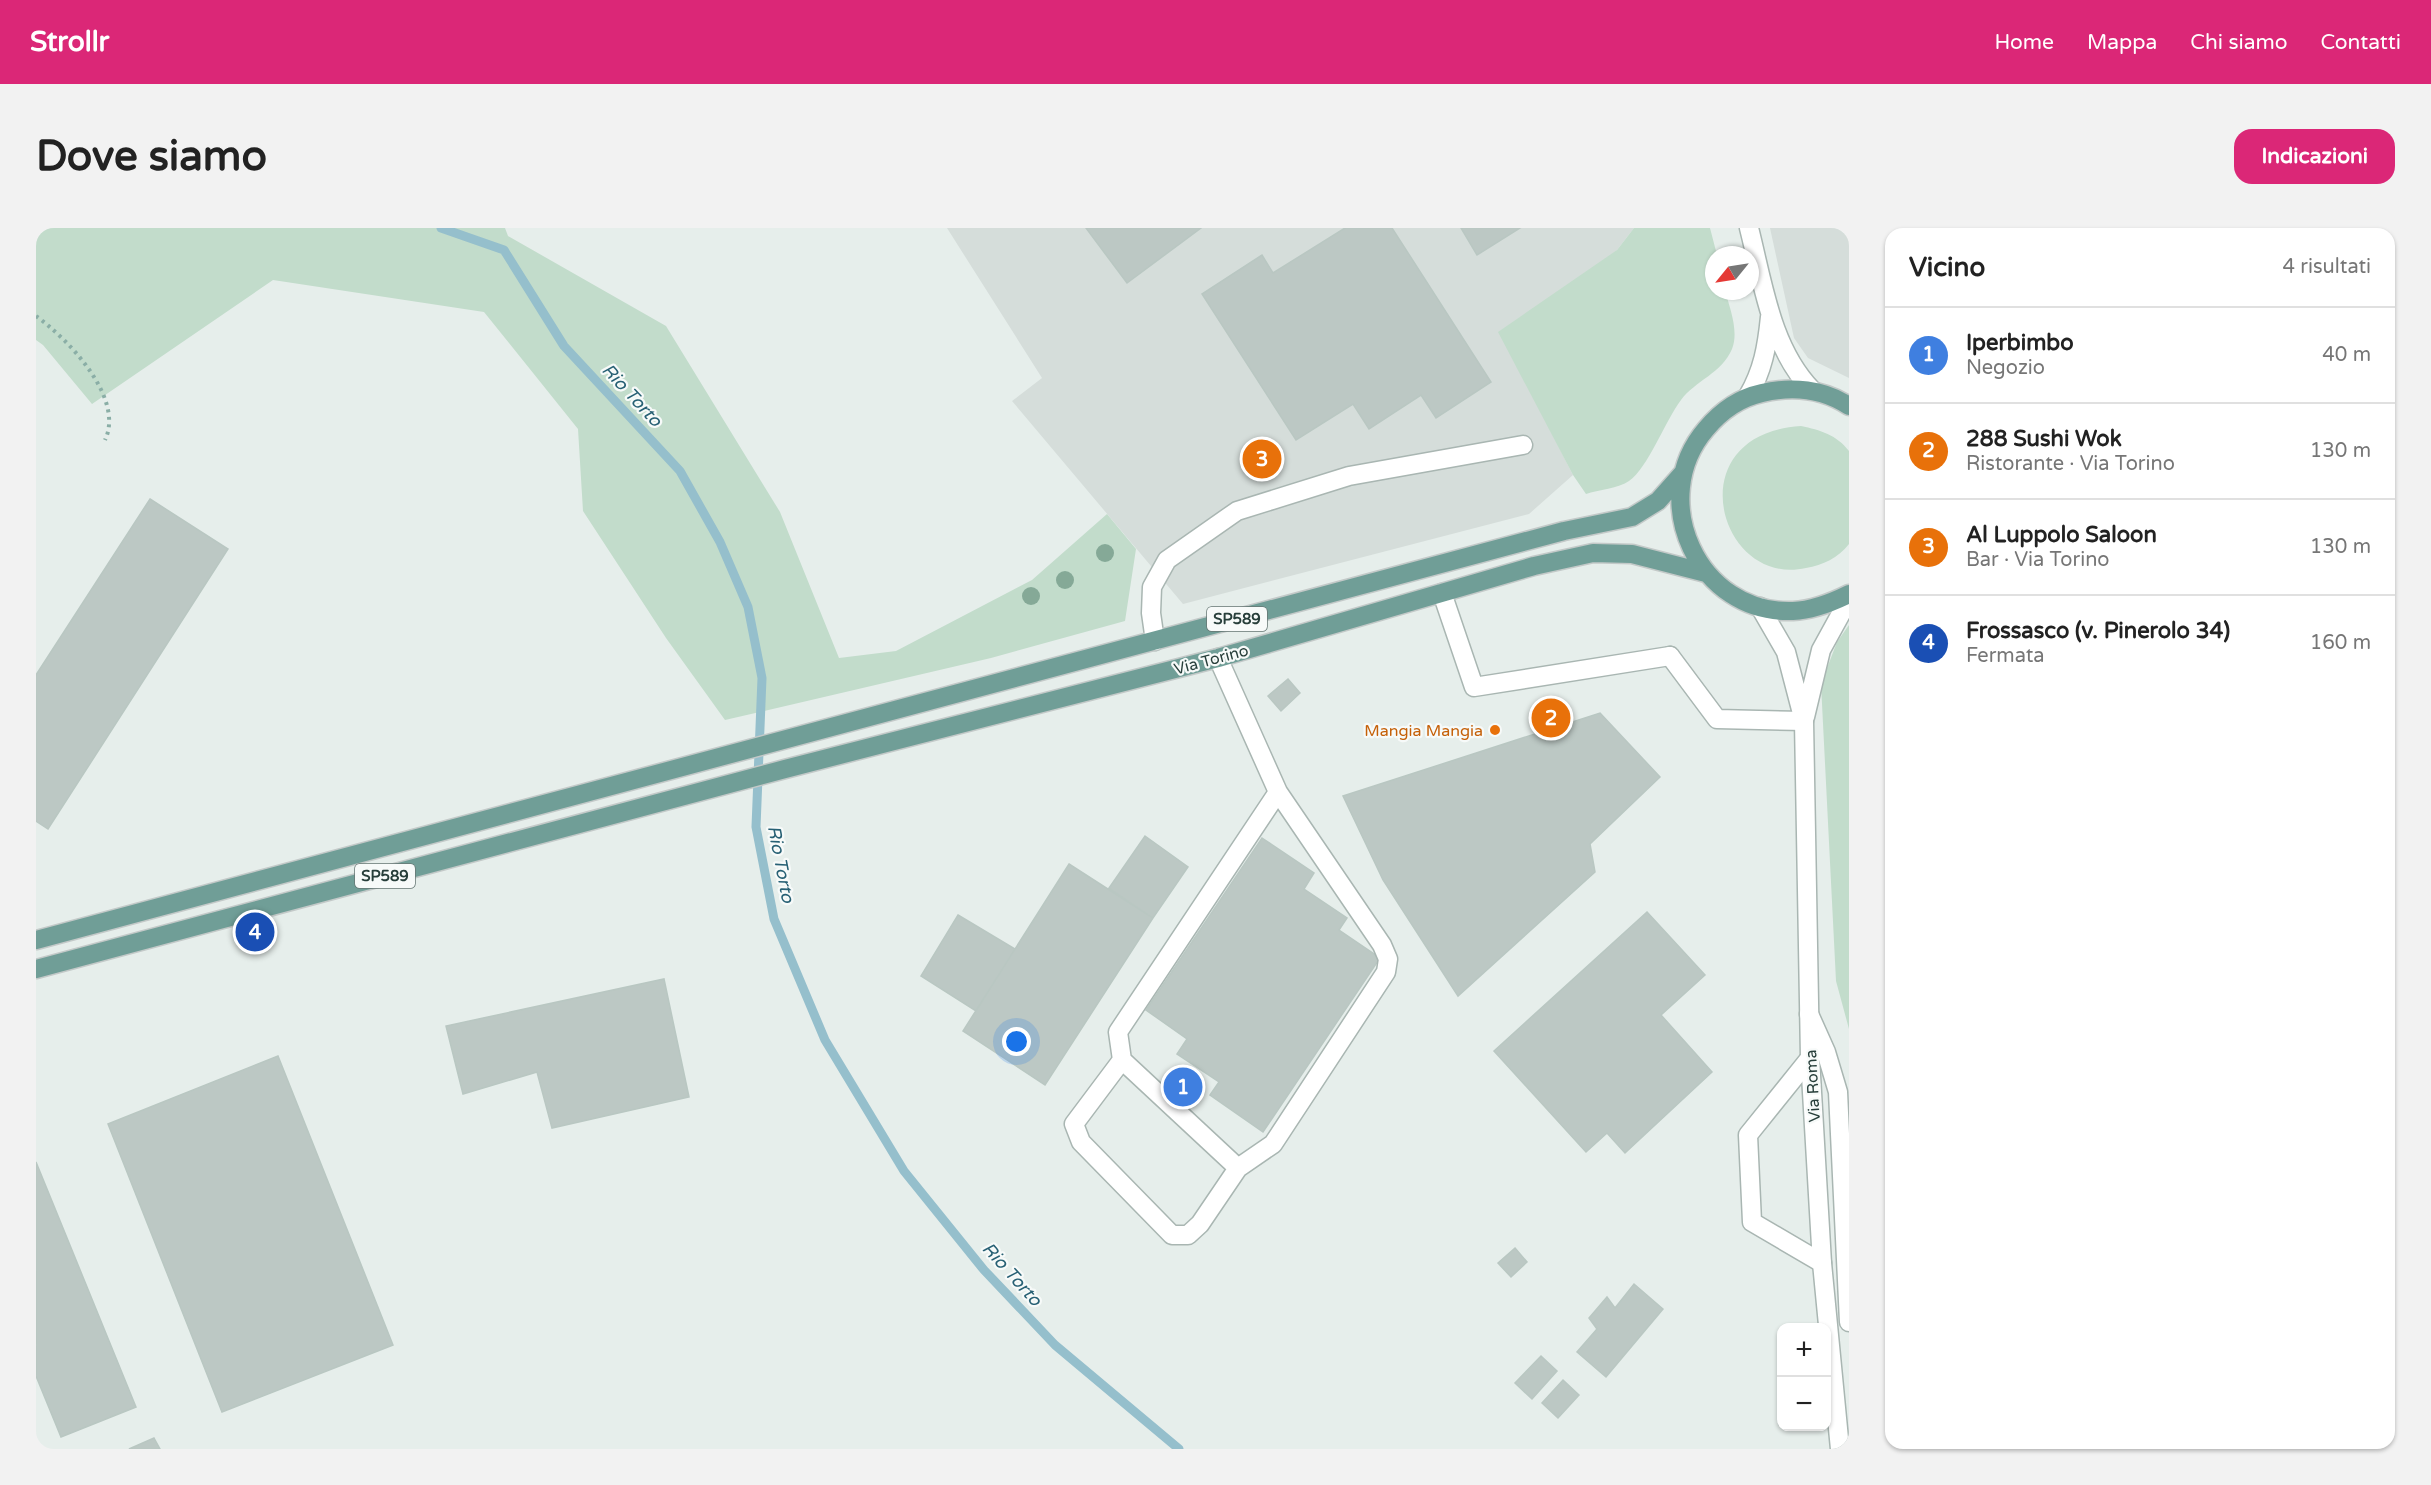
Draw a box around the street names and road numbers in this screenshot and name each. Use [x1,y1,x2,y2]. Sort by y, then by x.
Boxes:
road number: SP589 [1207,607,1267,631]
street label: Via Torino [1172,640,1251,679]
road number: SP589 [355,864,415,888]
street label: Via Roma [1801,1049,1825,1123]

